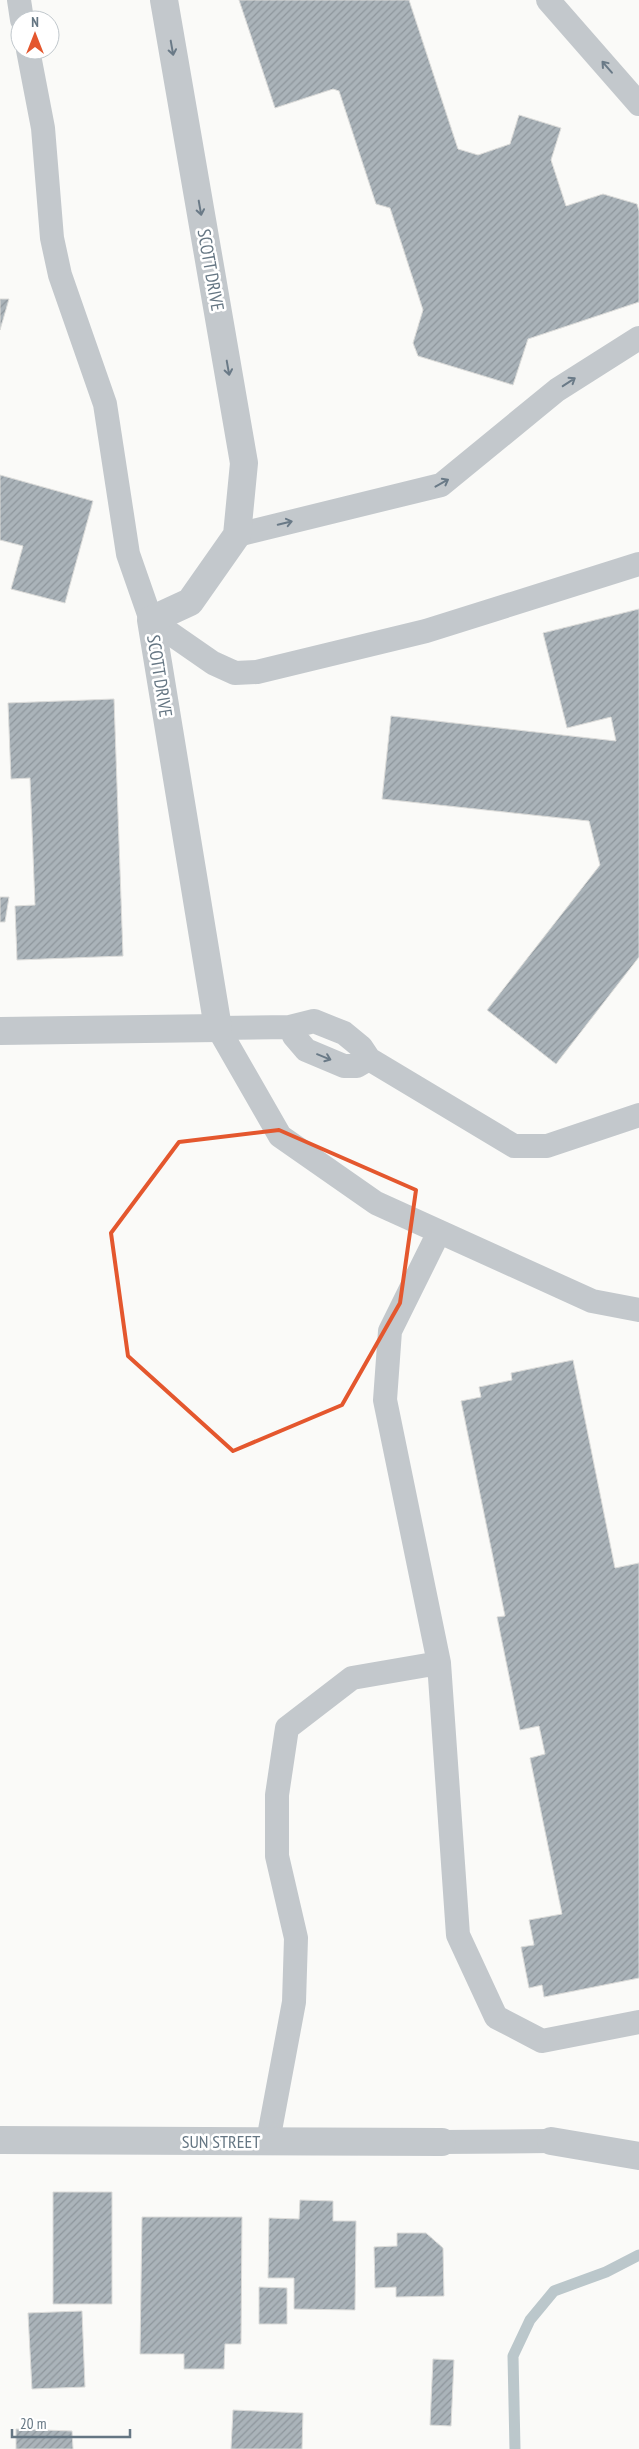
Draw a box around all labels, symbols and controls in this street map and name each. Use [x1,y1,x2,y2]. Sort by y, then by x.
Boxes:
north arrow [10,10,60,60]
text: N [31,13,39,31]
one-way arrow [168,40,178,56]
one-way arrow [602,61,613,74]
one-way arrow [196,200,206,216]
street label: SCOTT DRIVE [192,227,230,313]
one-way arrow [223,360,233,376]
one-way arrow [562,377,576,388]
one-way arrow [434,478,449,488]
one-way arrow [276,517,292,527]
street label: SCOTT DRIVE [142,633,178,719]
one-way arrow [316,1053,331,1063]
street label: SUN STREET [182,2130,260,2153]
scale bar [12,2406,130,2438]
text: 20 m [20,2414,46,2433]

